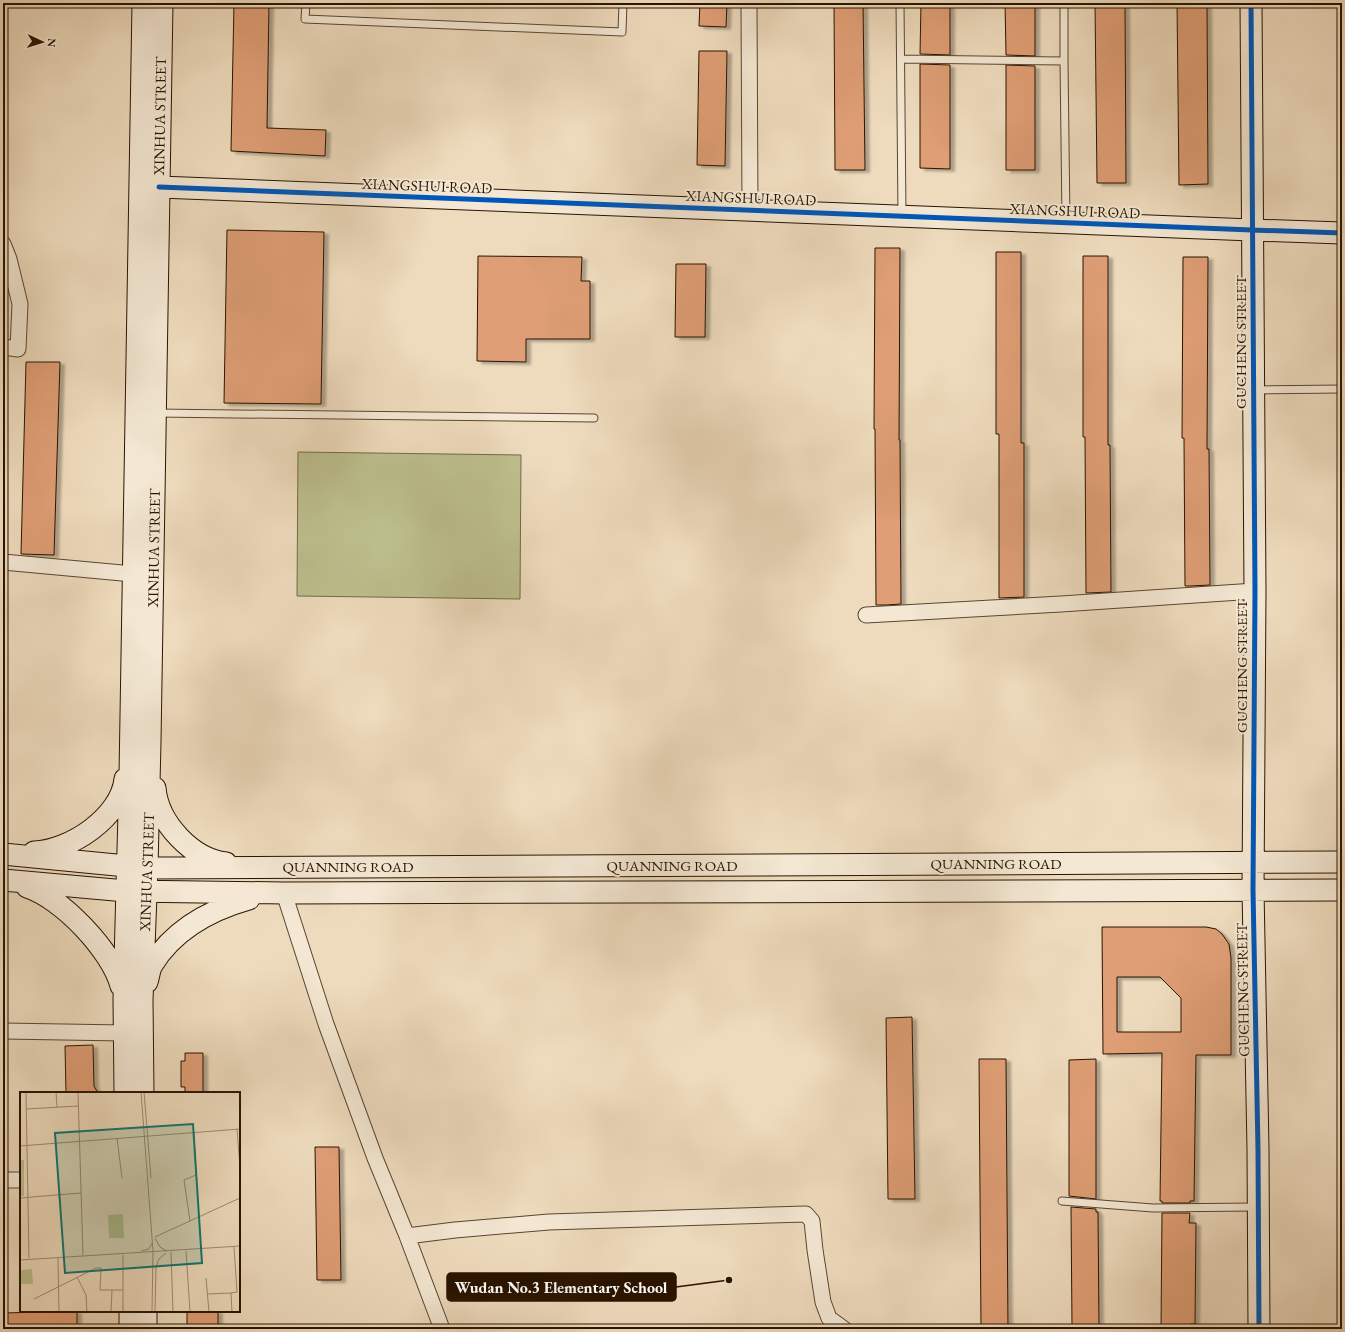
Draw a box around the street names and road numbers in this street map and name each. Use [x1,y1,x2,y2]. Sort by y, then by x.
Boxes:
street label: XINHUA STREET [149,55,170,177]
street label: XIANGSHUI ROAD [360,174,493,197]
street label: XIANGSHUI ROAD [684,186,817,209]
street label: XIANGSHUI ROAD [1008,199,1141,222]
street label: GUCHENG STREET [1231,274,1250,409]
street label: XINHUA STREET [143,487,164,609]
street label: GUCHENG STREET [1232,598,1251,733]
street label: XINHUA STREET [135,811,158,933]
street label: QUANNING ROAD [931,854,1061,873]
street label: QUANNING ROAD [607,856,737,875]
street label: QUANNING ROAD [283,857,413,876]
street label: GUCHENG STREET [1232,922,1253,1057]

